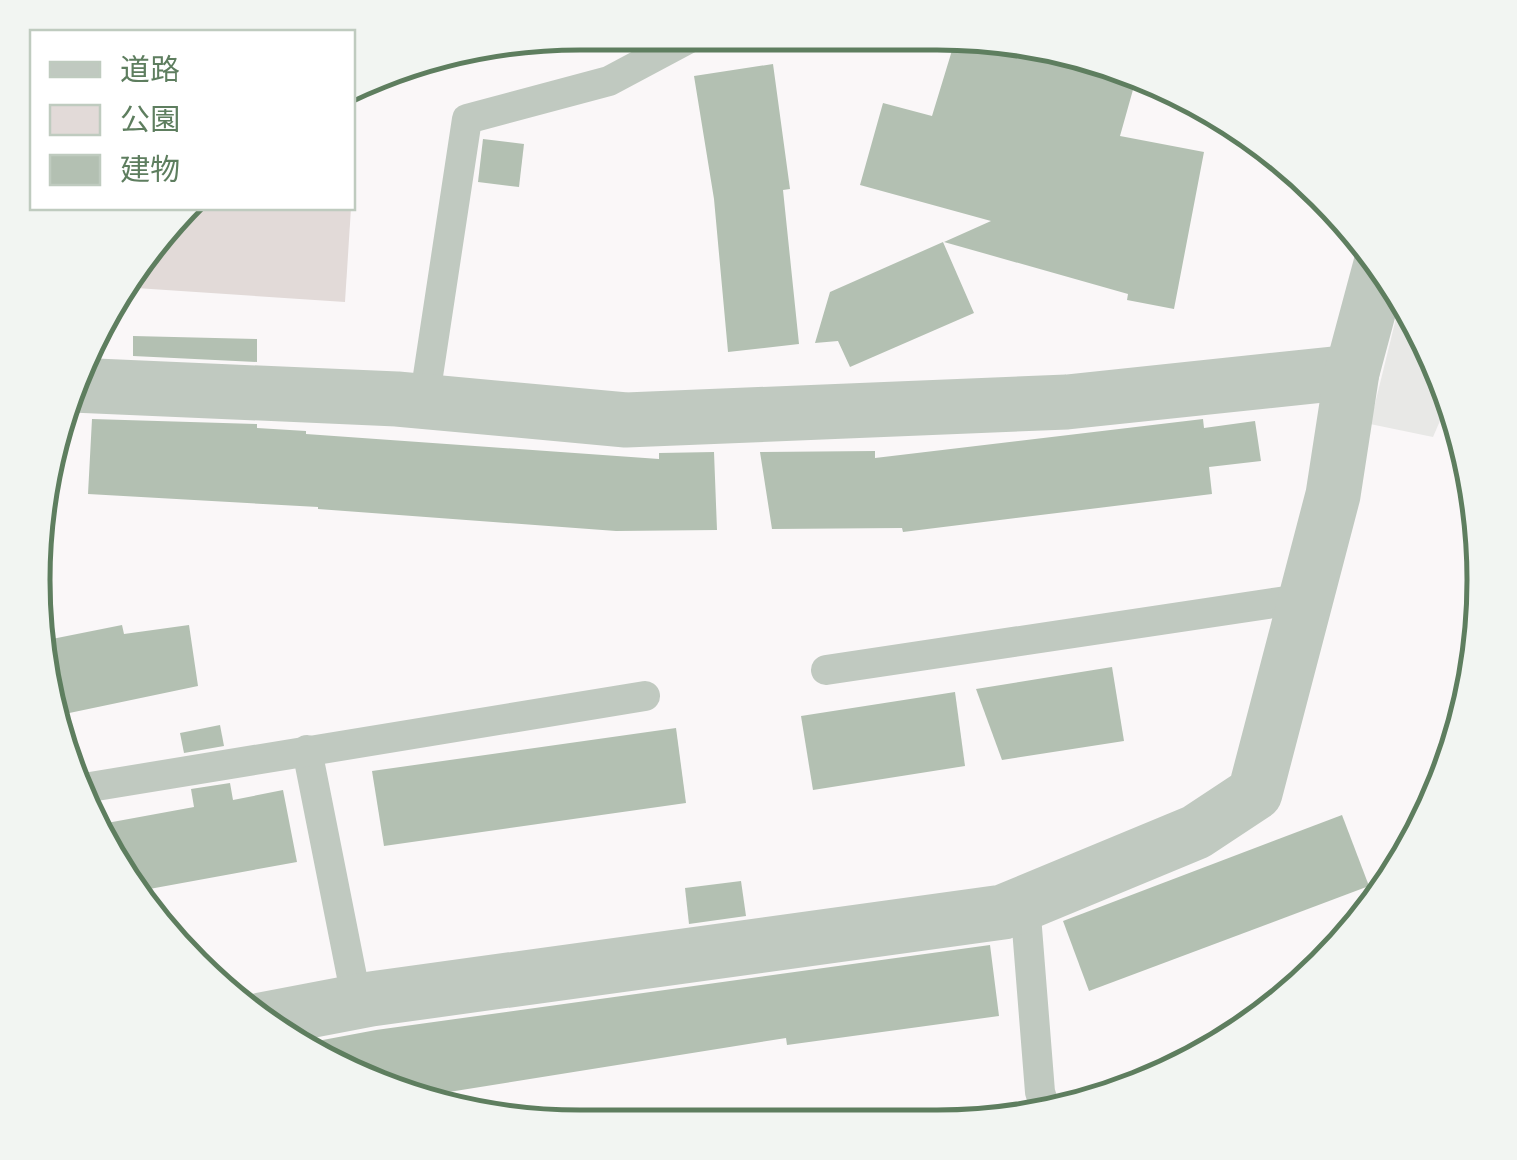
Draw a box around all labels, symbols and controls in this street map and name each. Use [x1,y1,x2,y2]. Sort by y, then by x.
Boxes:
legend [30,30,355,210]
text: 道路 [120,52,180,89]
text: 公園 [120,102,180,139]
text: 建物 [120,152,180,189]

